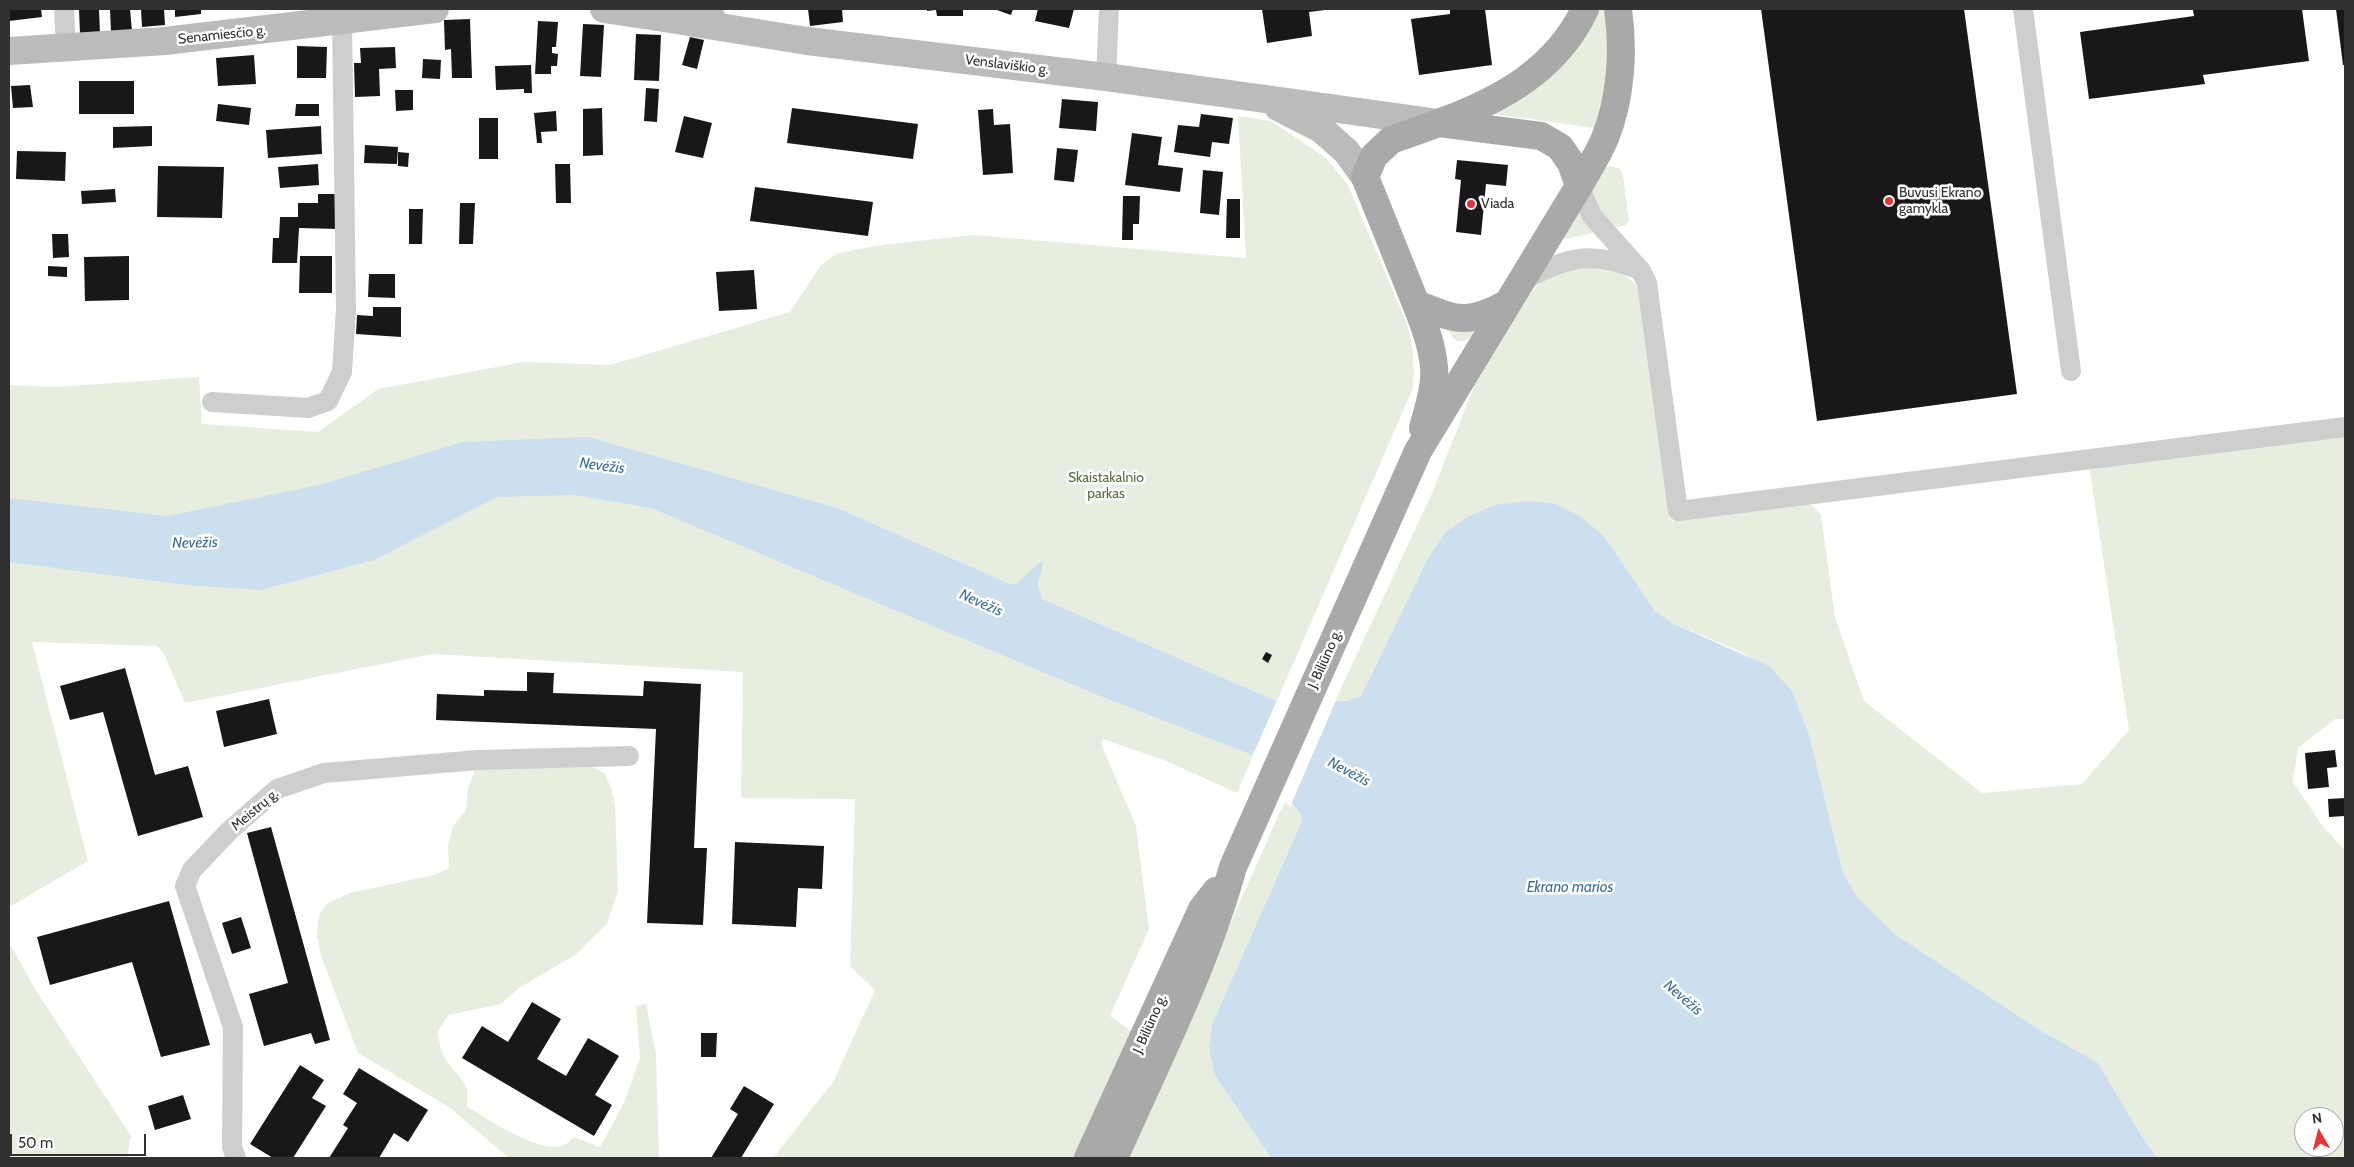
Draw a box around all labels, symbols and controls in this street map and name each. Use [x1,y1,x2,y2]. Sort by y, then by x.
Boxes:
street label: Senamiesčio g. [177,22,267,48]
street label: Venslaviškio g. [964,52,1050,78]
place label: Buvusi Ekrano gamykla [1899,185,1981,218]
marker: Buvusi Ekrano gamykla [1883,195,1895,207]
place label: Viada [1481,196,1514,212]
marker: Viada [1465,198,1477,210]
water label: Nevėžis [578,454,626,478]
park label: Skaistakalnio parkas [1068,470,1144,502]
water label: Nevėžis [172,534,218,552]
water label: Nevėžis [957,586,1005,620]
street label: J. Biliūno g. [1305,627,1345,691]
water label: Nevėžis [1325,753,1373,791]
street label: Meistrų g. [228,785,282,835]
water label: Ekrano marios [1527,879,1613,897]
water label: Nevėžis [1660,976,1706,1020]
street label: J. Biliūno g. [1130,992,1170,1056]
north arrow [2294,1107,2344,1157]
text: N [2311,1109,2323,1128]
scale bar [12,1124,149,1156]
text: 50 m [18,1134,53,1152]

